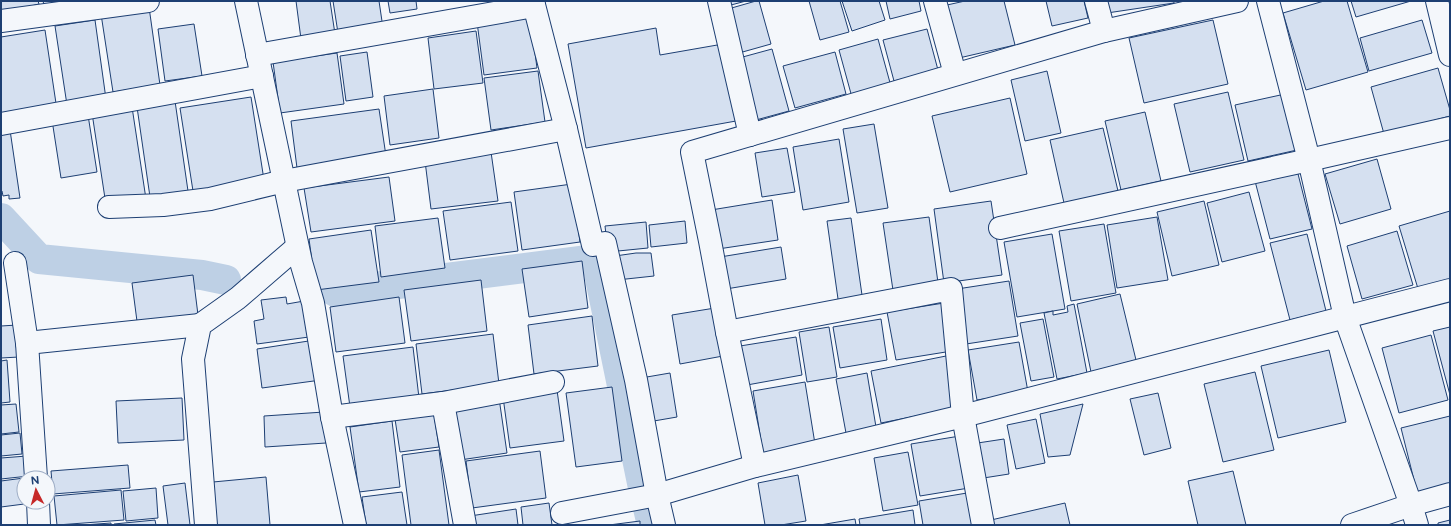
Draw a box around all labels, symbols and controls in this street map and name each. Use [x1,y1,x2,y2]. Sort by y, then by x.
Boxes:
north arrow [16,470,56,510]
text: N [30,474,40,487]

